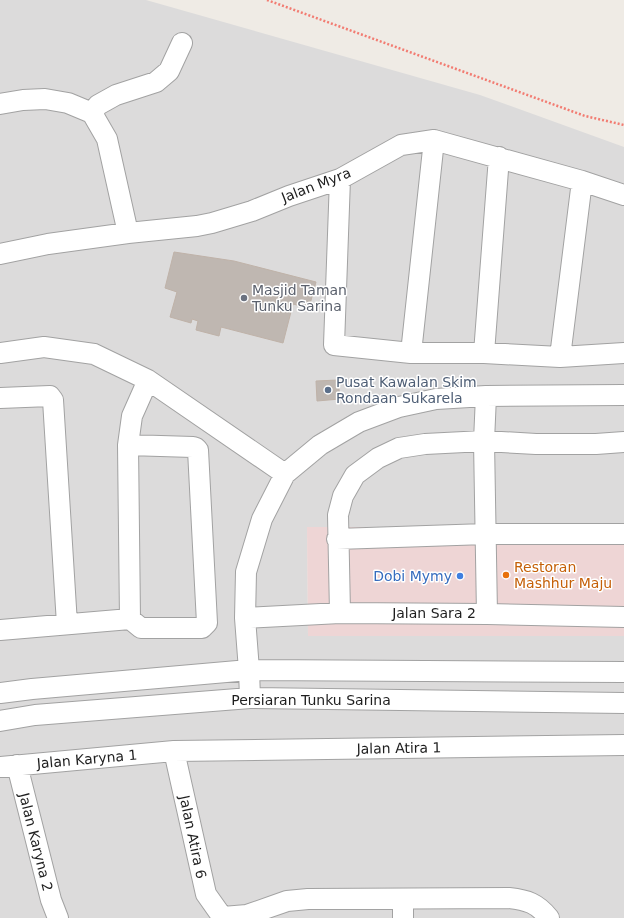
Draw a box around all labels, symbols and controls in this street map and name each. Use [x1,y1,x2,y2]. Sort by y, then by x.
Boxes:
street label: Jalan Myra [278,164,353,206]
place label: Masjid Taman Tunku Sarina [251,282,347,314]
marker: Masjid Taman Tunku Sarina [239,293,249,303]
place label: Pusat Kawalan Skim Rondaan Sukarela [336,374,477,406]
marker: Pusat Kawalan Skim Rondaan Sukarela [323,385,333,395]
place label: Restoran Mashhur Maju [514,559,612,591]
place label: Dobi Mymy [373,568,452,584]
marker: Restoran Mashhur Maju [501,570,511,580]
marker: Dobi Mymy [455,571,465,581]
street label: Jalan Sara 2 [391,605,476,621]
street label: Persiaran Tunku Sarina [231,692,391,708]
street label: Jalan Atira 1 [355,739,442,757]
street label: Jalan Karyna 1 [35,747,138,771]
street label: Jalan Karyna 2 [16,790,56,893]
street label: Jalan Atira 6 [176,793,210,880]

